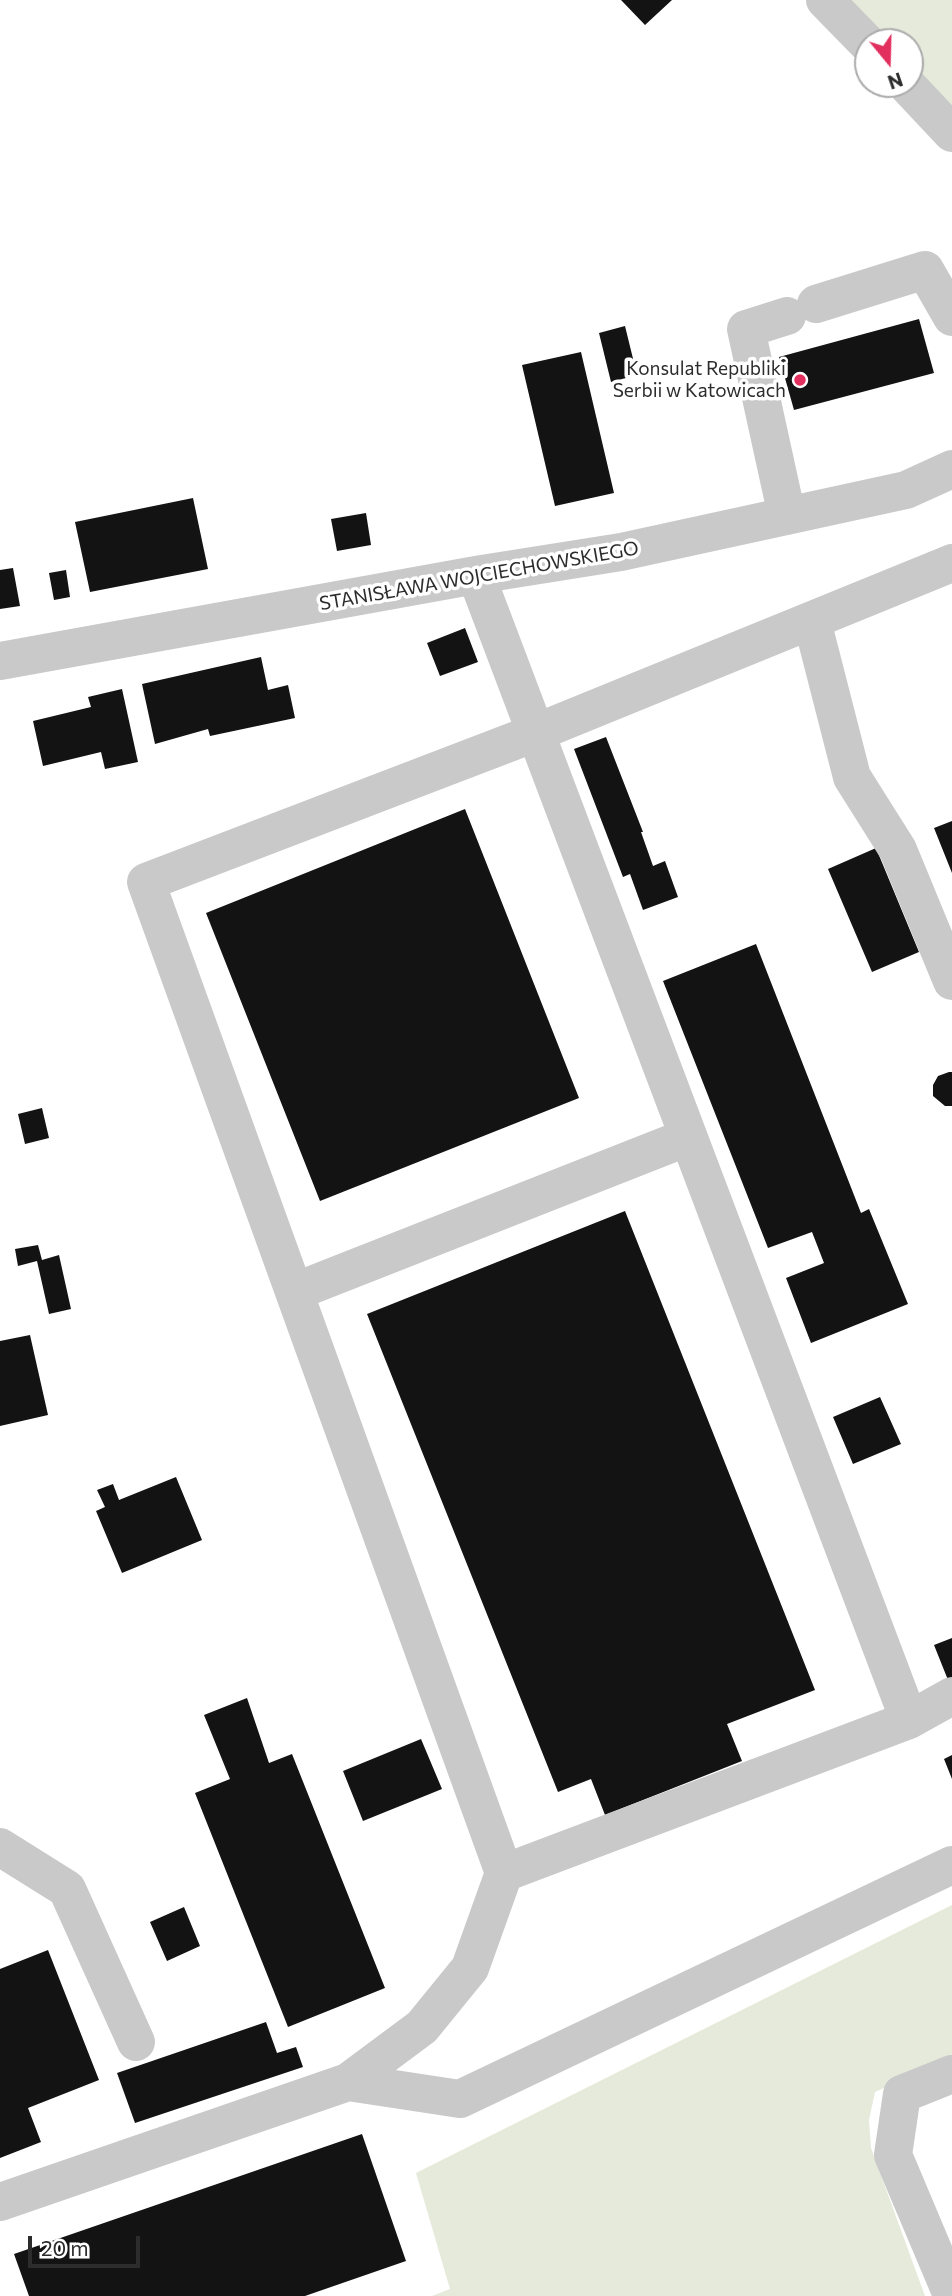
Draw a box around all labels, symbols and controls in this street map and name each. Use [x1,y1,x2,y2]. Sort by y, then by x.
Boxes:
north arrow [854,28,924,98]
text: N [885,68,906,95]
place label: Konsulat Republiki Serbii w Katowicach [613,358,786,402]
marker: Konsulat Republiki Serbii w Katowicach [792,372,808,388]
street label: STANISŁAWA WOJCIECHOWSKIEGO [318,537,640,615]
scale bar [32,2222,144,2266]
text: 20 m [41,2235,89,2260]

